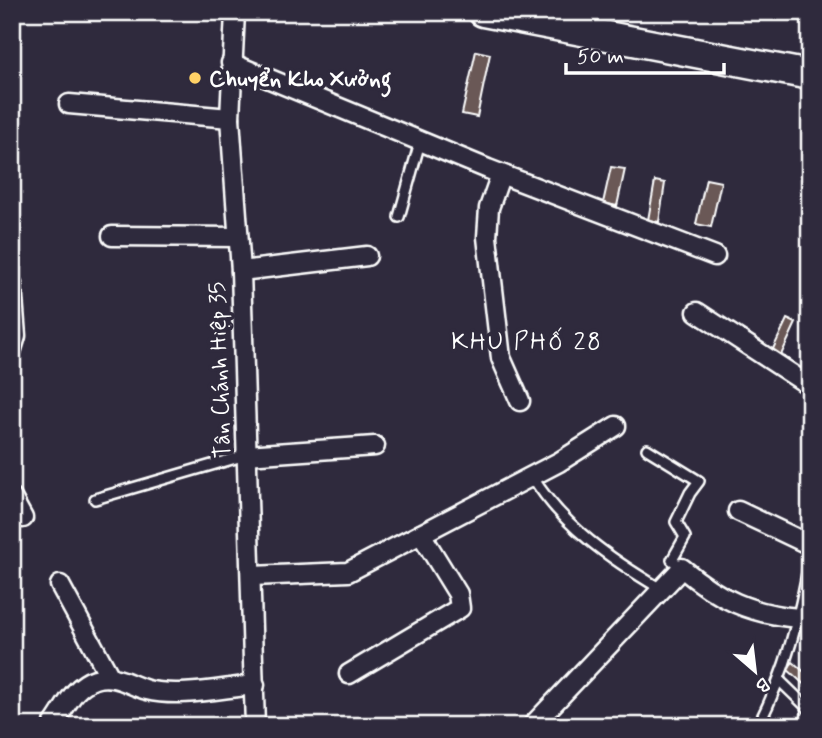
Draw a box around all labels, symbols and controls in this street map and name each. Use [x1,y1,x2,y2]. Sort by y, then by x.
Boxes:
scale bar [566,32,724,76]
text: 50 m [577,43,624,71]
place label: Chuyển Kho Xưởng [209,65,392,98]
marker: Chuyển Kho Xưởng [187,70,203,86]
street label: Tân Chánh Hiệp 35 [203,281,239,459]
district label: KHU PHỐ 28 [451,327,603,358]
north arrow [720,636,790,706]
text: B [751,671,773,699]

